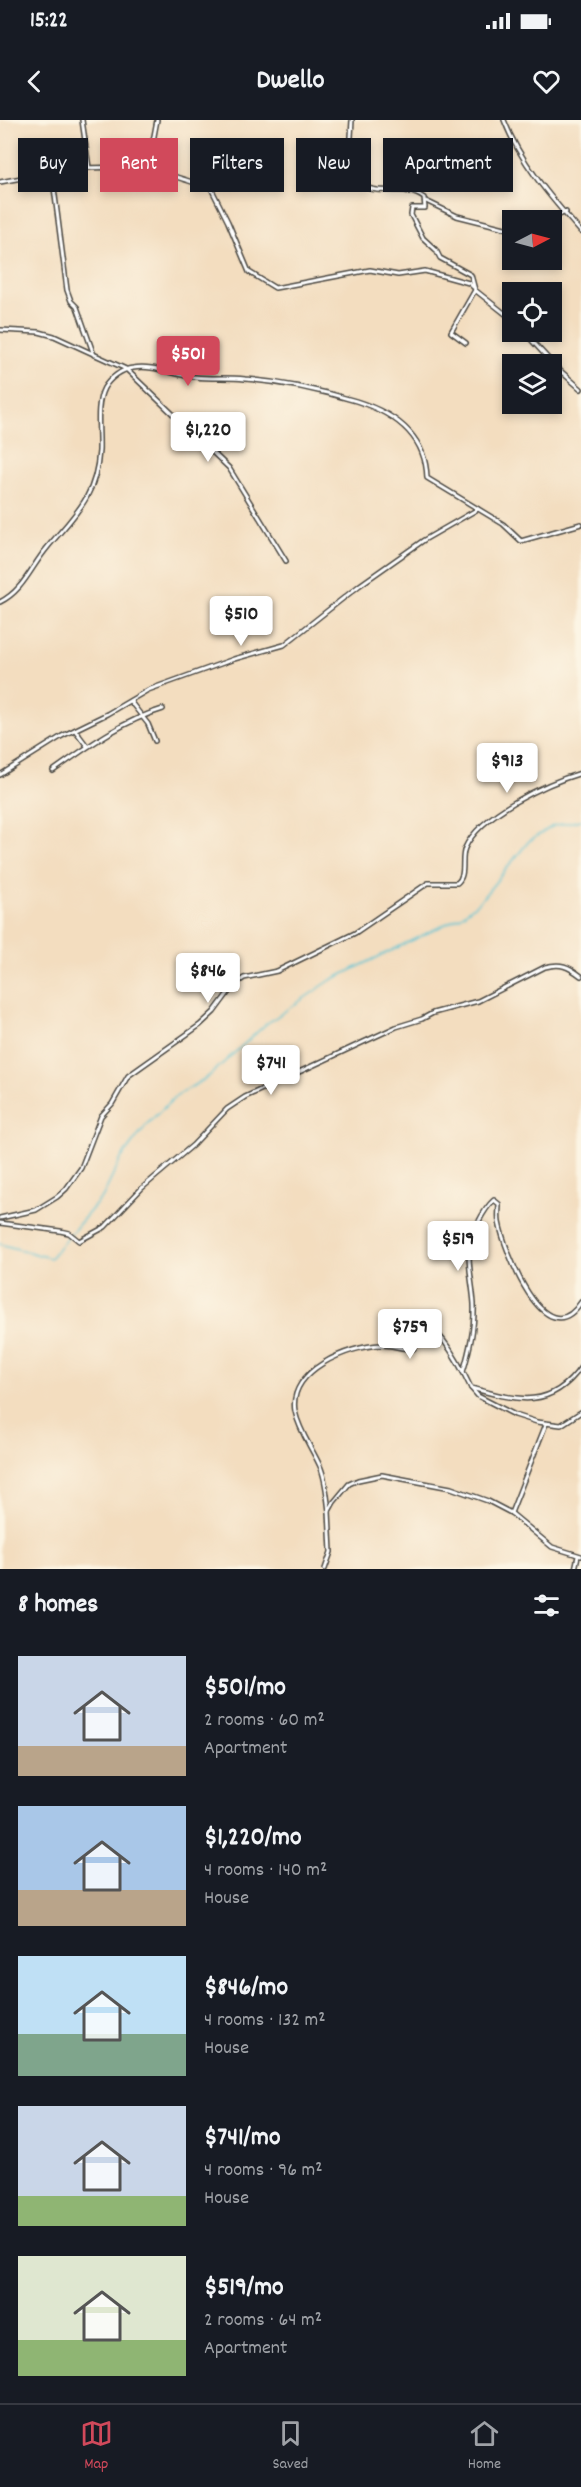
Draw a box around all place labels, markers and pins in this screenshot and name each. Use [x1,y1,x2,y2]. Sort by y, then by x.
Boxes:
pin: $501 [152,336,224,387]
pin: $1,220 [159,412,257,463]
pin: $510 [205,596,277,647]
pin: $913 [471,743,543,794]
pin: $846 [172,953,244,1004]
pin: $741 [235,1045,307,1096]
pin: $519 [422,1221,494,1272]
pin: $759 [374,1309,446,1360]

